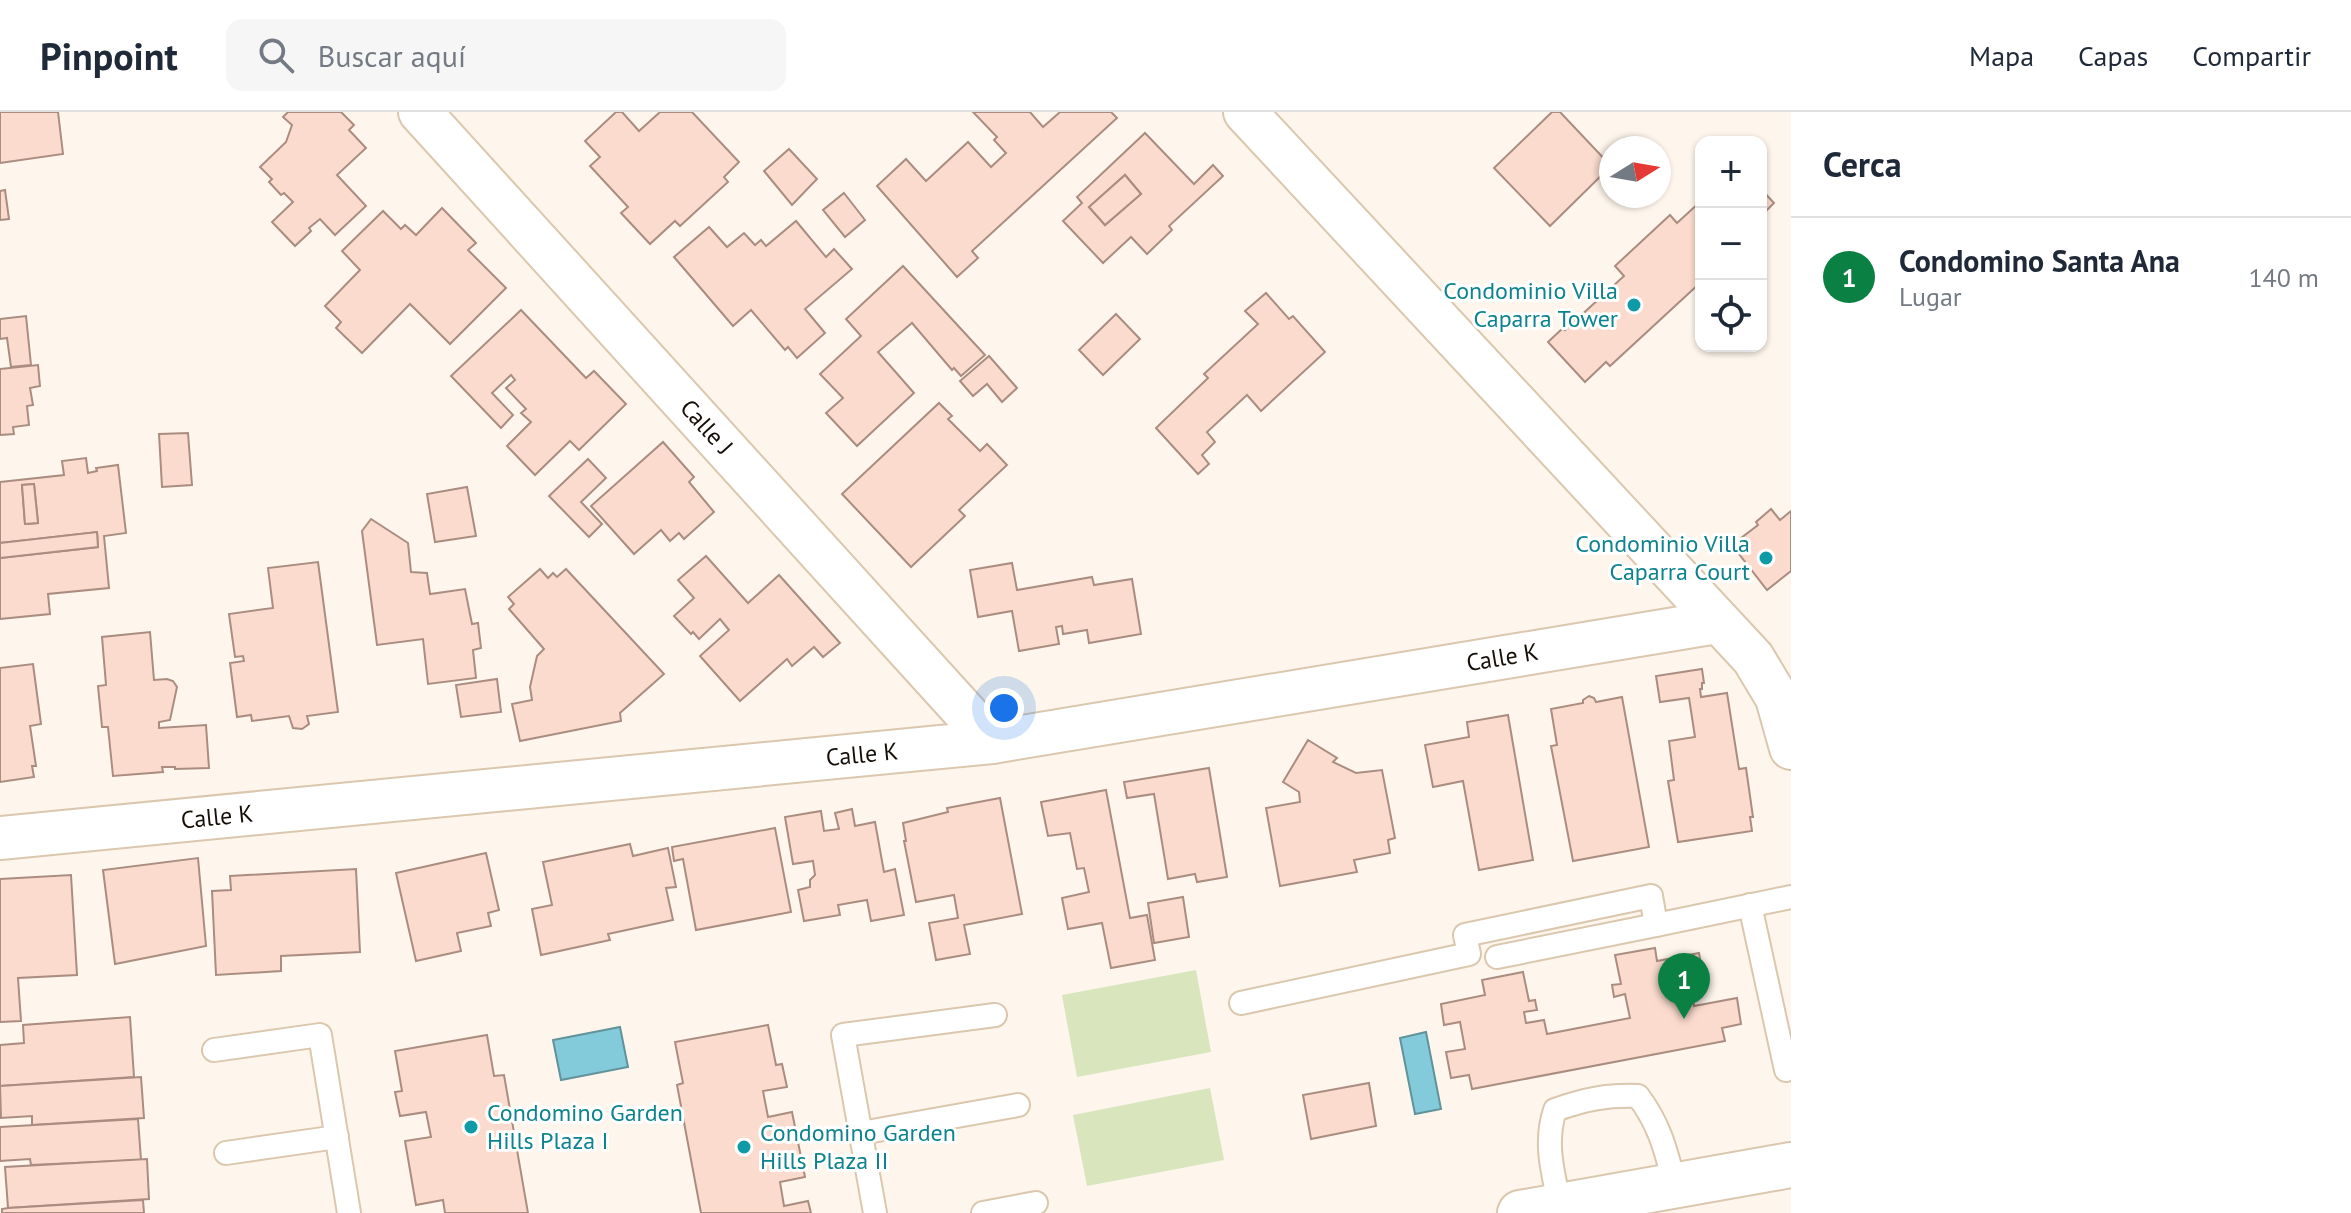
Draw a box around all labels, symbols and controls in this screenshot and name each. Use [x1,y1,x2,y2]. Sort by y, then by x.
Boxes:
search box [226,19,786,91]
text: Pinpoint [40,31,178,80]
icon: search [254,33,298,77]
text: Buscar aquí [318,36,466,75]
text: Mapa [1969,37,2034,74]
text: Capas [2078,37,2148,74]
text: Compartir [2192,37,2311,74]
north arrow [1599,136,1671,208]
map controls [1695,136,1767,352]
button: + [1695,136,1767,208]
text: Cerca [1823,142,1902,186]
button: − [1695,208,1767,280]
text: Condomino Santa Ana [1899,241,2180,280]
text: 1 [1842,261,1856,294]
text: 140 m [2248,261,2319,294]
place label: Condominio Villa Caparra Tower [1443,275,1618,334]
button: locate [1695,280,1767,352]
text: Lugar [1899,280,1962,313]
marker: Condominio Villa Caparra Tower [1625,296,1643,314]
street label: Calle J [673,393,740,461]
place label: Condominio Villa Caparra Court [1575,528,1750,587]
marker: Condominio Villa Caparra Court [1757,549,1775,567]
street label: Calle K [1464,636,1541,678]
your location [984,688,1024,728]
street label: Calle K [824,735,899,773]
street label: Calle K [179,798,255,835]
pin: 1 [1658,953,1710,1019]
place label: Condomino Garden Hills Plaza I [487,1097,683,1156]
place label: Condomino Garden Hills Plaza II [760,1117,956,1176]
marker: Condomino Garden Hills Plaza I [462,1118,480,1136]
marker: Condomino Garden Hills Plaza II [735,1138,753,1156]

